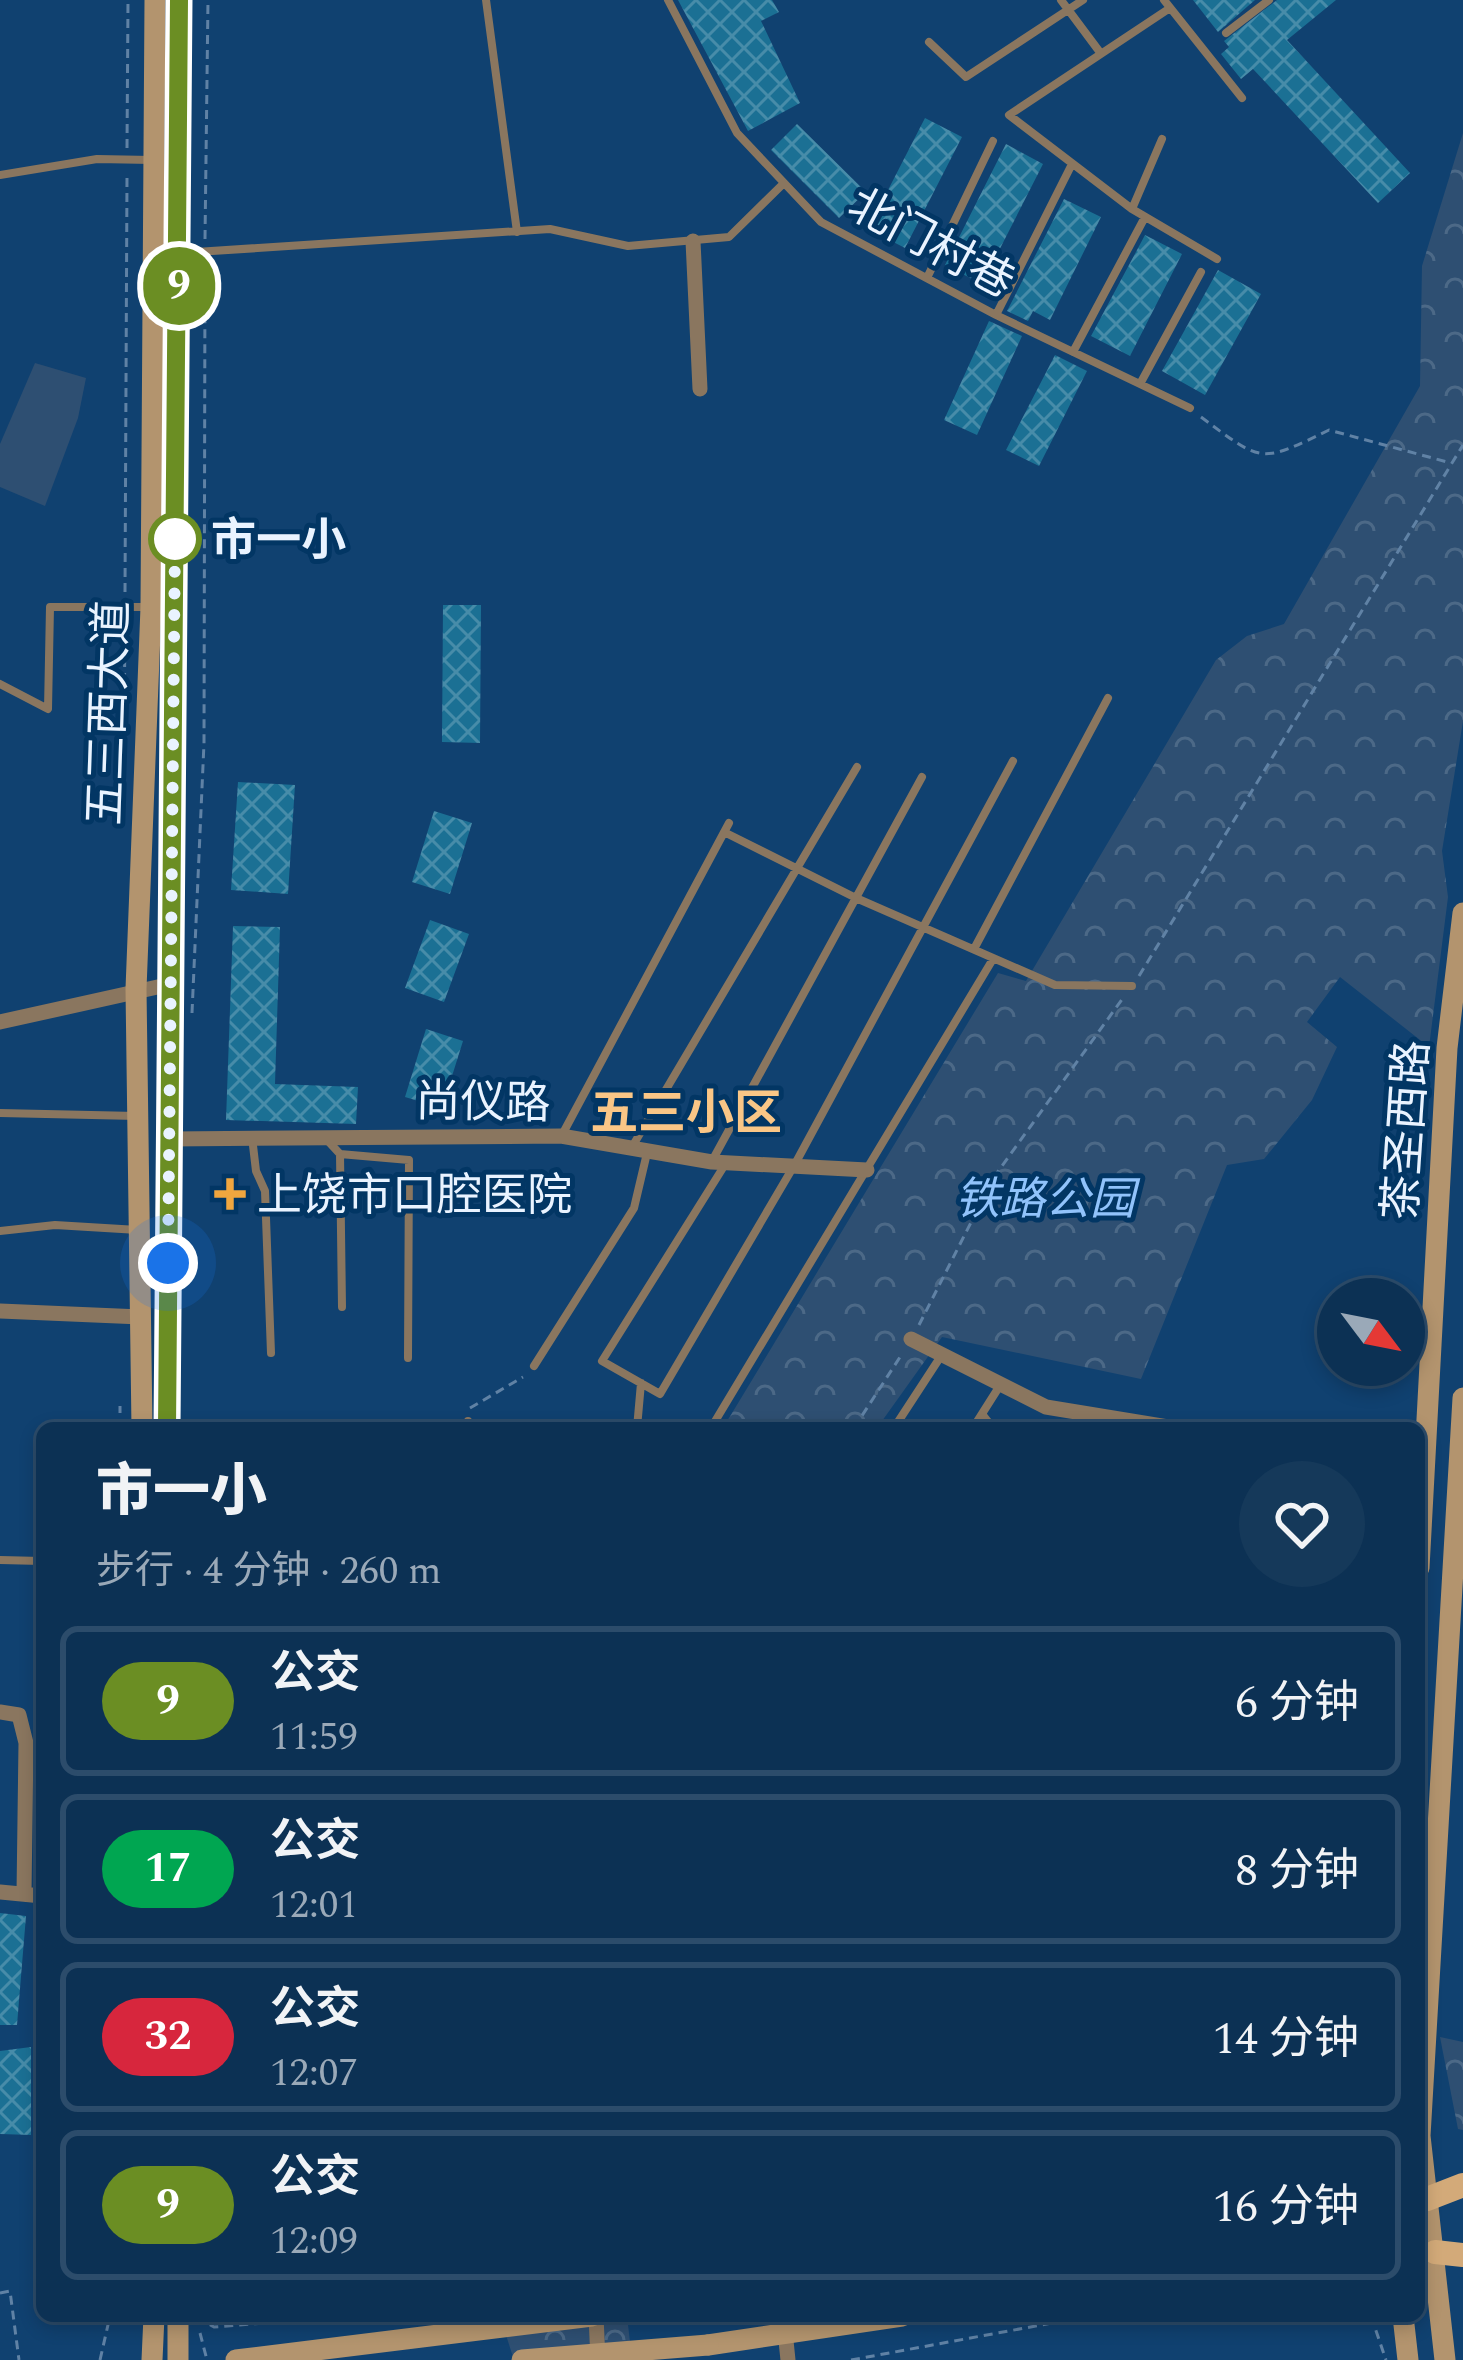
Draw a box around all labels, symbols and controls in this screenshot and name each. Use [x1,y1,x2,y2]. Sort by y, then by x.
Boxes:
street label: 北门村巷 [835,171,1026,317]
line badge: 9 [140,247,218,325]
text: 9 [167,254,191,317]
place label: 市一小 [211,507,346,576]
marker: 市一小 [150,514,200,564]
street label: 五三西大道 [71,599,148,827]
street label: 茶圣西路 [1367,1038,1448,1222]
street label: 尚仪路 [415,1068,551,1139]
district label: 五三小区 [590,1078,782,1151]
place label: 上饶市口腔医院 [257,1162,572,1231]
park label: 铁路公园 [955,1166,1141,1235]
marker: 上饶市口腔医院 [214,1178,246,1210]
your location [138,1233,198,1293]
north arrow [1317,1278,1425,1386]
map controls [1317,1278,1425,1386]
text: 市一小 [96,1450,267,1536]
button: heart [1239,1461,1365,1587]
text: 步行 · 4 分钟 · 260 m [96,1542,442,1601]
text: 公交 [270,1639,360,1708]
text: 9 [156,1669,180,1732]
text: 6 分钟 [1235,1669,1359,1738]
text: 11:59 [270,1708,358,1767]
text: 公交 [270,1807,360,1876]
text: 17 [144,1837,192,1900]
text: 8 分钟 [1235,1837,1359,1906]
text: 12:01 [270,1876,358,1935]
text: 公交 [270,1975,360,2044]
text: 32 [144,2005,192,2068]
text: 14 分钟 [1213,2005,1359,2074]
text: 12:07 [270,2044,358,2103]
text: 公交 [270,2143,360,2212]
text: 9 [156,2173,180,2236]
text: 16 分钟 [1213,2173,1359,2242]
text: 12:09 [270,2212,358,2271]

